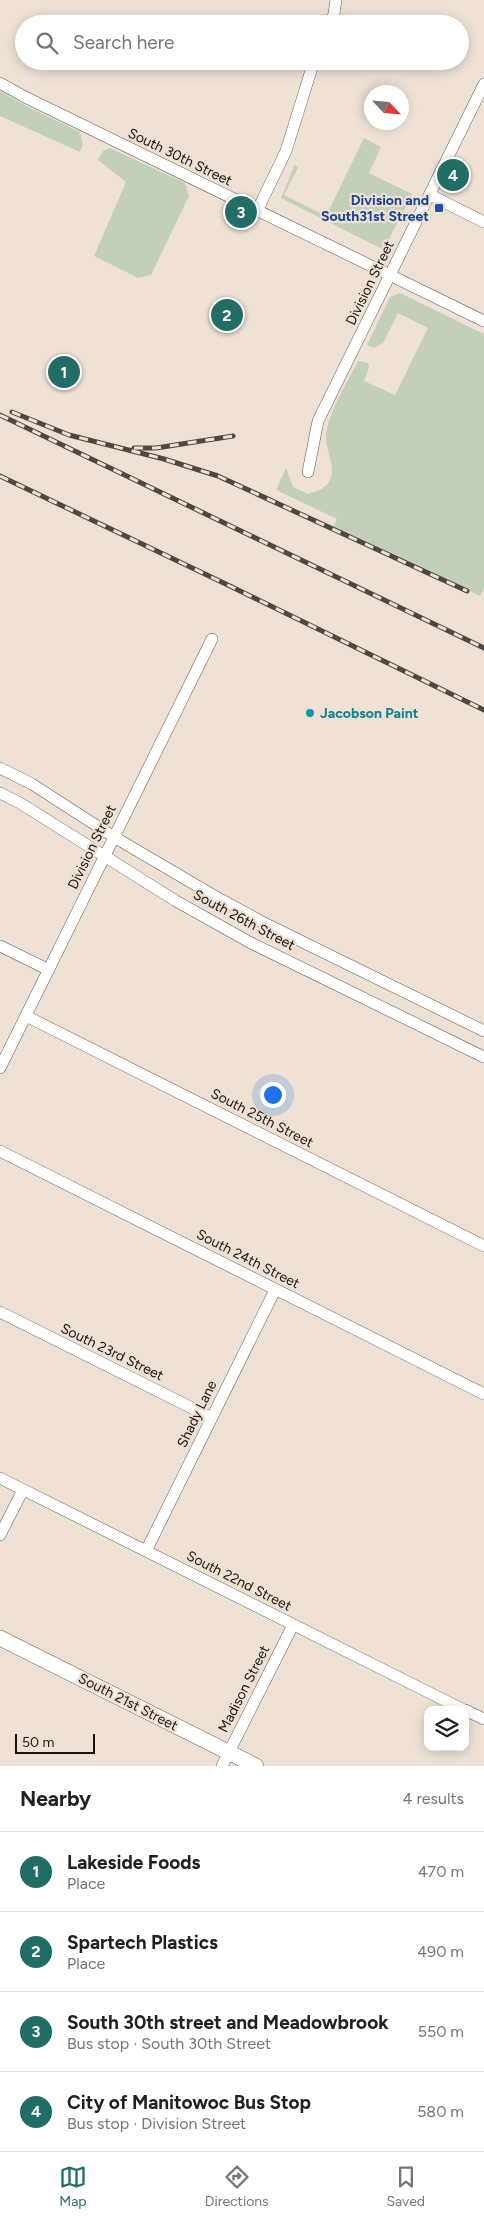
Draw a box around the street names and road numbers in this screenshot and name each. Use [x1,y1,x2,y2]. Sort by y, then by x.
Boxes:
street label: South 30th Street [125,124,235,190]
street label: Division Street [342,238,398,328]
street label: Division Street [64,802,120,892]
street label: South 26th Street [190,886,298,954]
street label: South 25th Street [208,1085,316,1151]
street label: South 24th Street [194,1226,302,1292]
street label: South 23rd Street [58,1320,166,1384]
street label: Shady Lane [173,1377,221,1450]
street label: South 22nd Street [184,1547,294,1615]
street label: Madison Street [215,1643,273,1735]
street label: South 21st Street [76,1670,180,1734]

